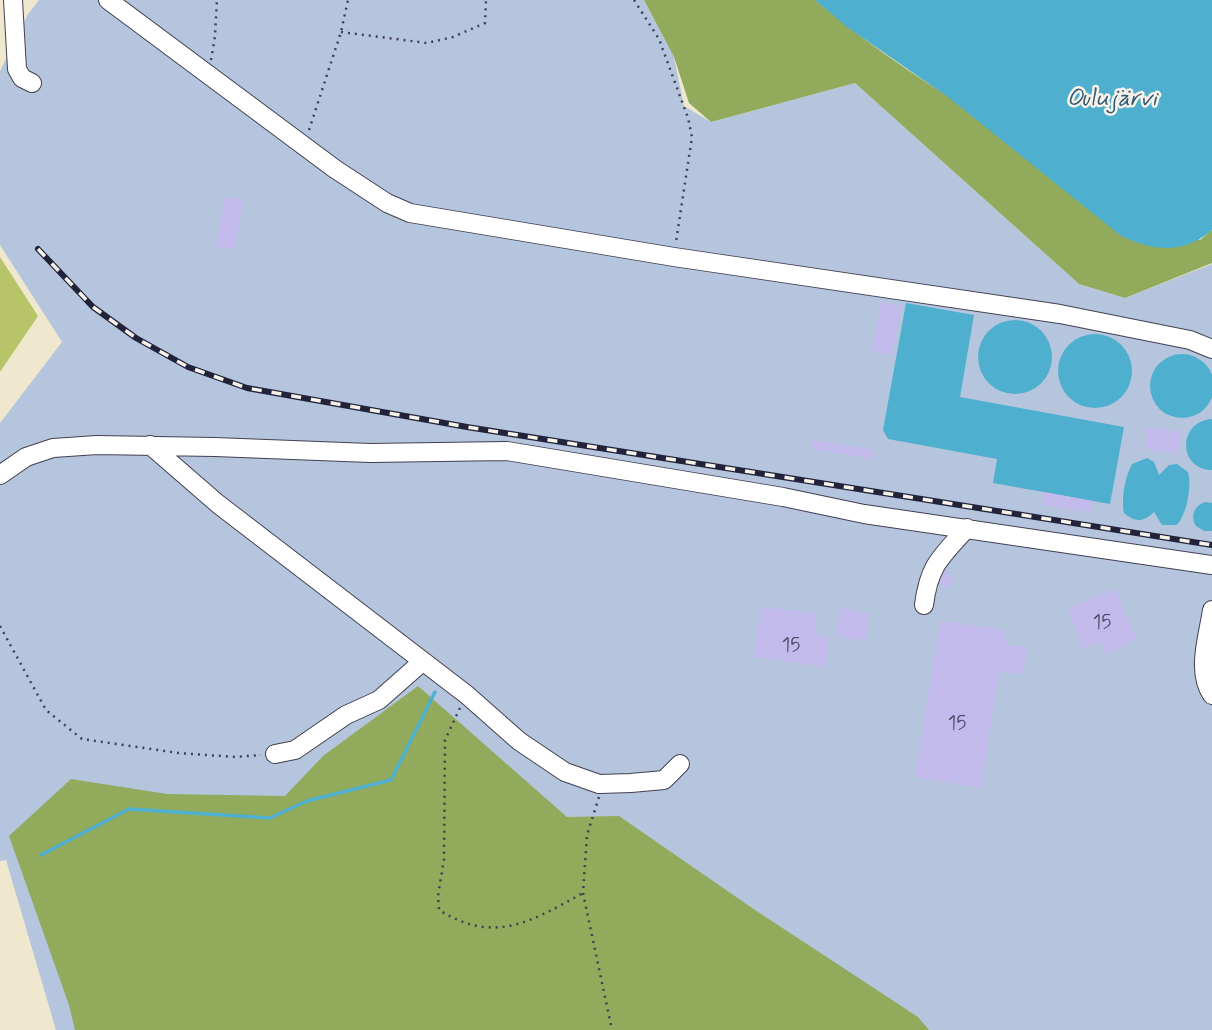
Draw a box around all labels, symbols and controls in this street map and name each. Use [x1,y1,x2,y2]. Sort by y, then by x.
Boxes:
water label: Oulujärvi [1067,86,1157,114]
house number: 15 [1093,613,1111,635]
house number: 15 [782,636,800,658]
house number: 15 [948,714,966,736]

